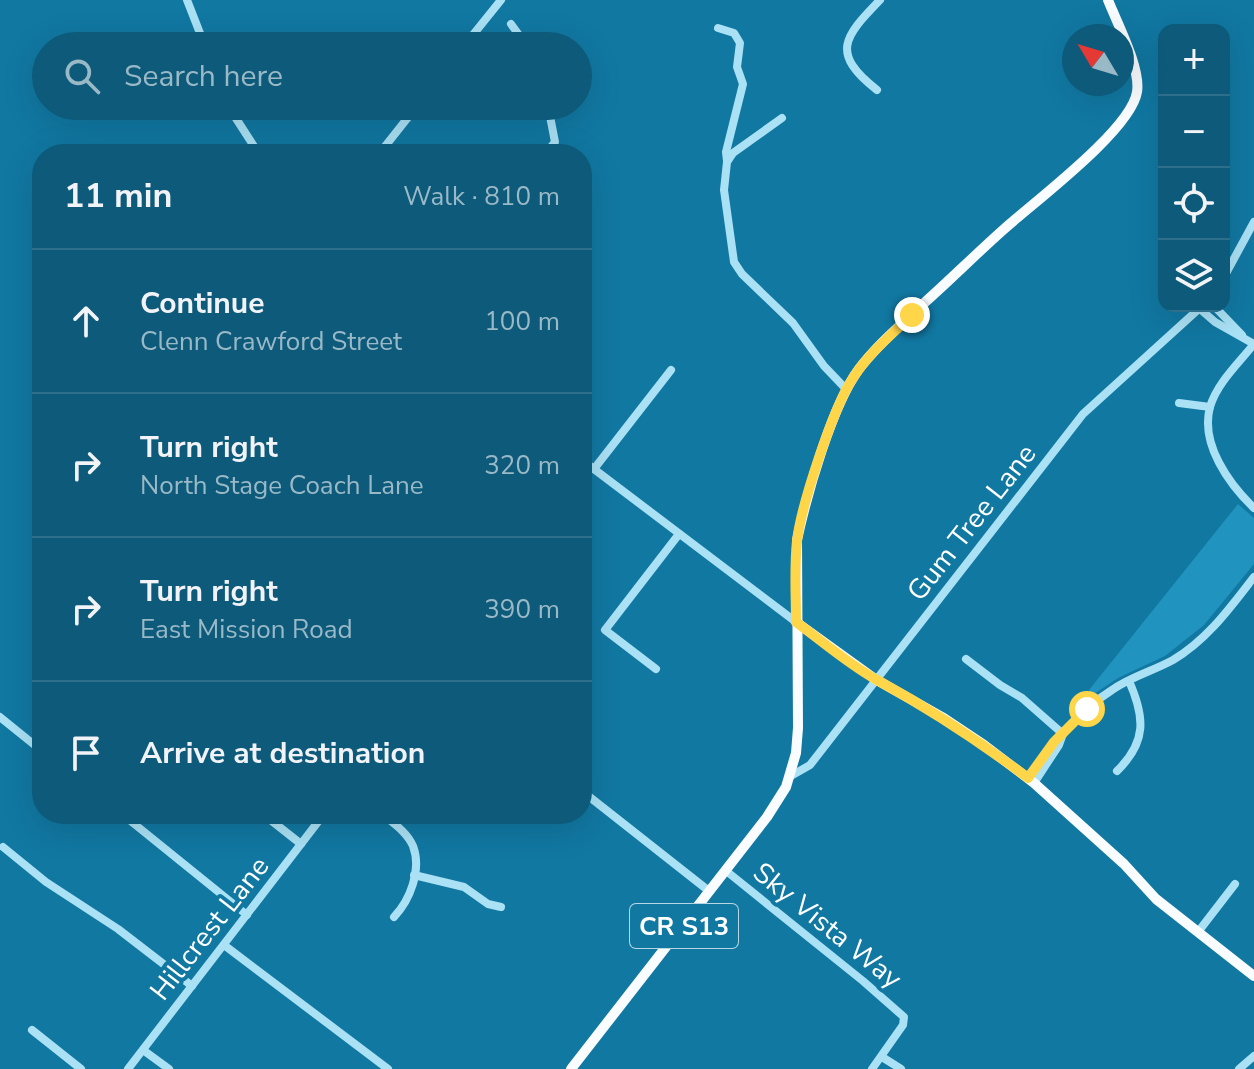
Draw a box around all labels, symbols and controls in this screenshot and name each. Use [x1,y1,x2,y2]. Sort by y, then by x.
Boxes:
north arrow [1062,24,1134,96]
map controls [1158,24,1230,312]
button: + [1158,24,1230,96]
search box [32,32,592,120]
icon: search [60,54,104,98]
text: Search here [124,56,283,97]
button: − [1158,96,1230,168]
button: locate [1158,168,1230,240]
text: 11 min [64,173,172,219]
text: Walk · 810 m [403,179,560,214]
button: layers [1158,240,1230,312]
text: Continue [140,283,265,324]
route end [894,297,930,333]
icon: ahead [64,299,108,343]
text: 100 m [484,304,560,339]
text: Clenn Crawford Street [140,324,402,359]
text: Turn right [140,427,278,468]
street label: Gum Tree Lane [898,436,1045,609]
icon: right [64,443,108,487]
text: 320 m [484,448,560,483]
text: North Stage Coach Lane [140,468,424,503]
text: Turn right [140,571,278,612]
icon: right [64,587,108,631]
text: 390 m [484,592,560,627]
text: East Mission Road [140,612,353,647]
route start [1069,691,1105,727]
icon: arrive [64,731,108,775]
text: Arrive at destination [140,733,425,774]
street label: Hillcrest Lane [142,849,278,1009]
street label: Sky Vista Way [745,854,910,998]
road number: CR S13 [630,904,738,948]

